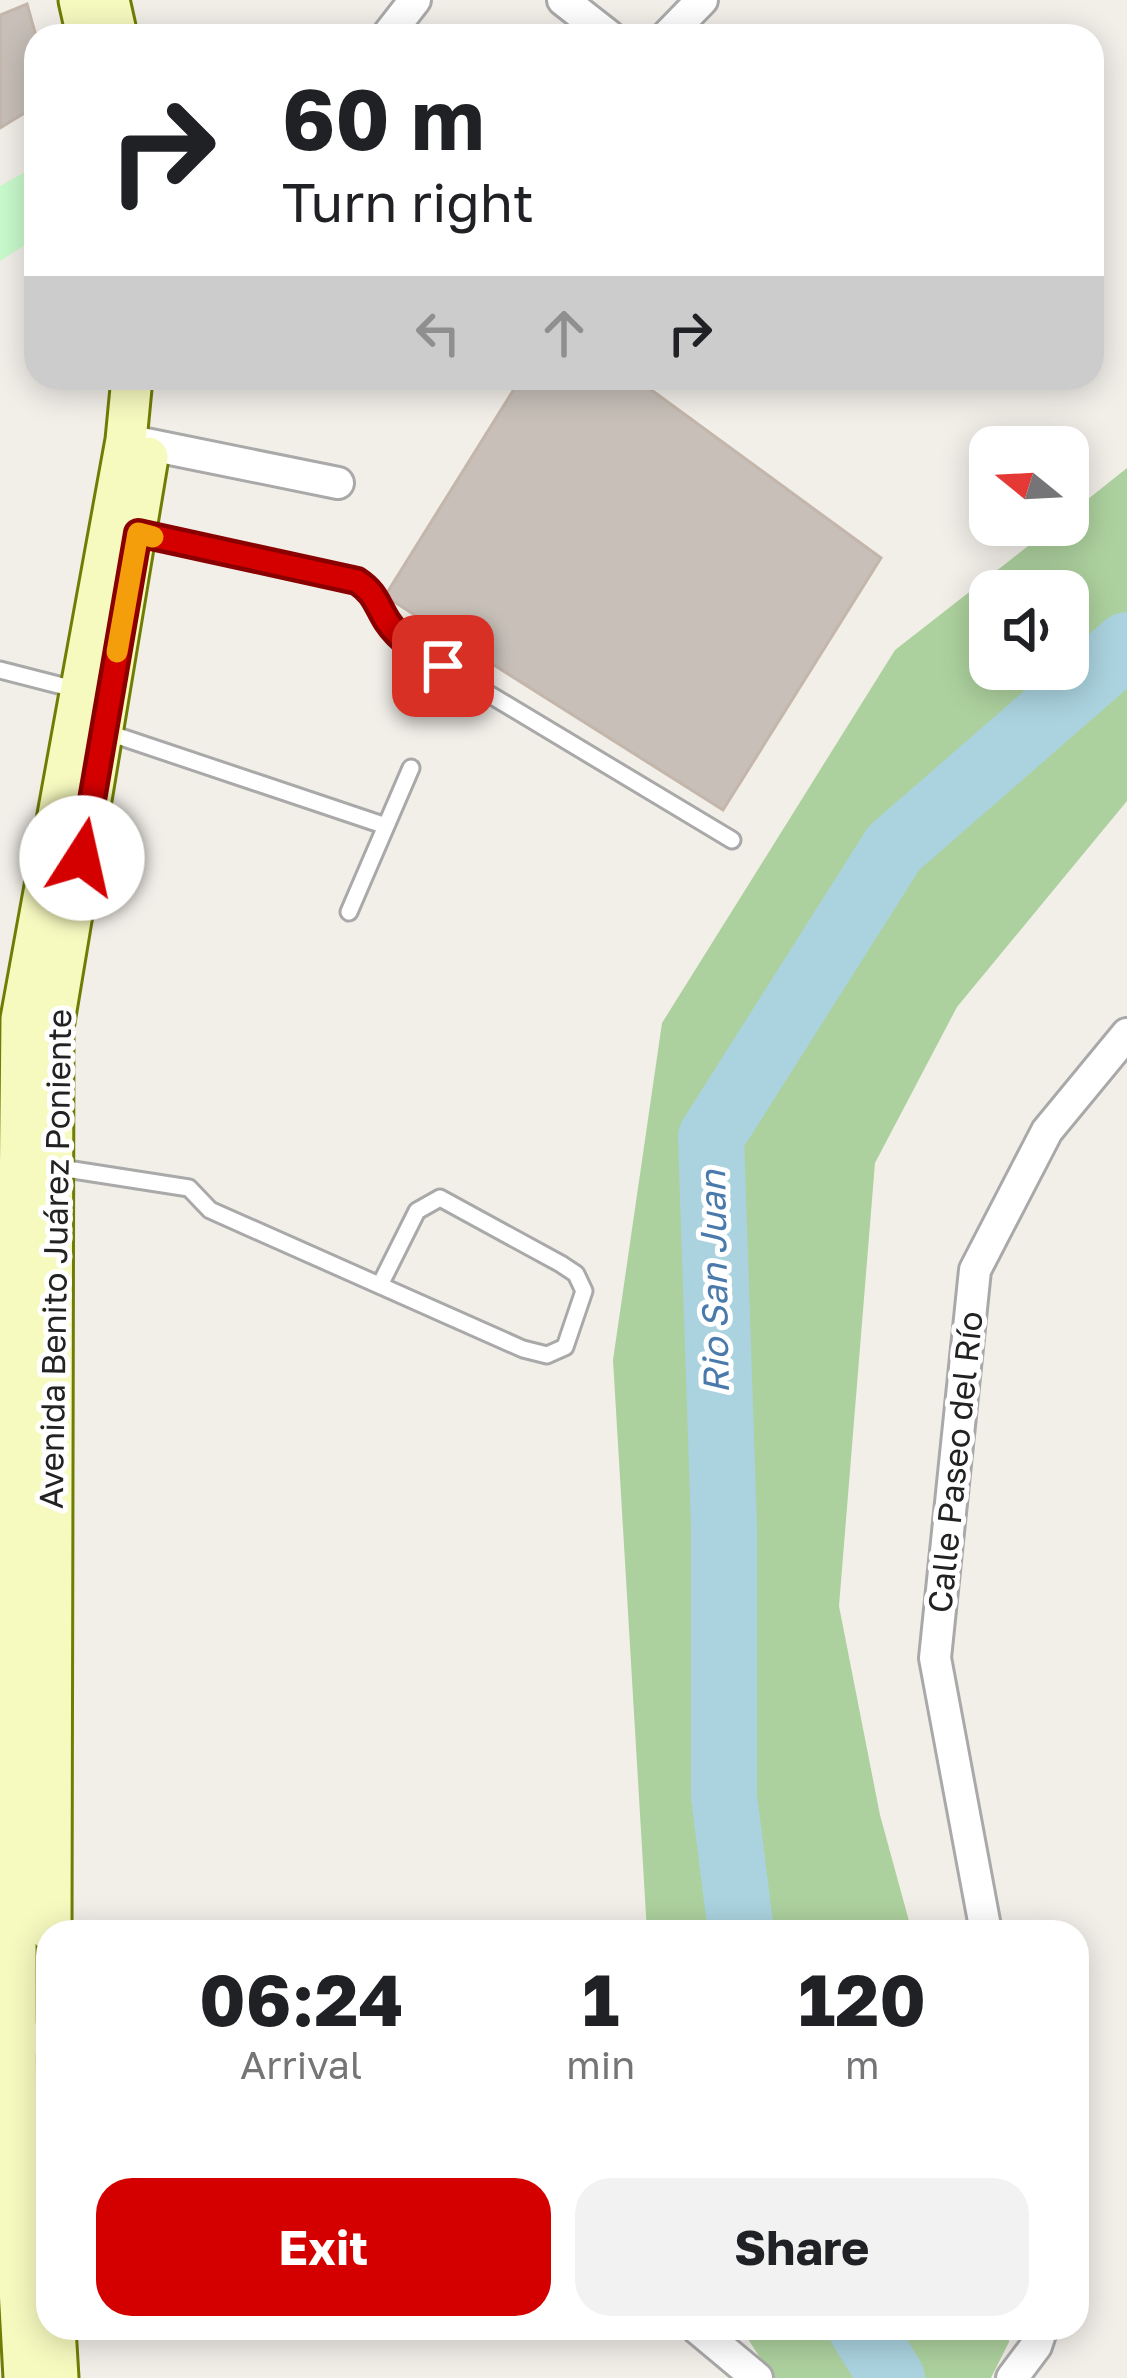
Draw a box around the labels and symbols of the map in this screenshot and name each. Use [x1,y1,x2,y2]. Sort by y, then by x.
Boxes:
north arrow [969,426,1089,546]
pin [392,615,494,717]
position arrow [19,795,145,921]
street label: Avenida Benito Juárez Poniente [31,1008,78,1510]
water label: Rio San Juan [690,1168,737,1394]
street label: Calle Paseo del Río [919,1309,990,1615]

